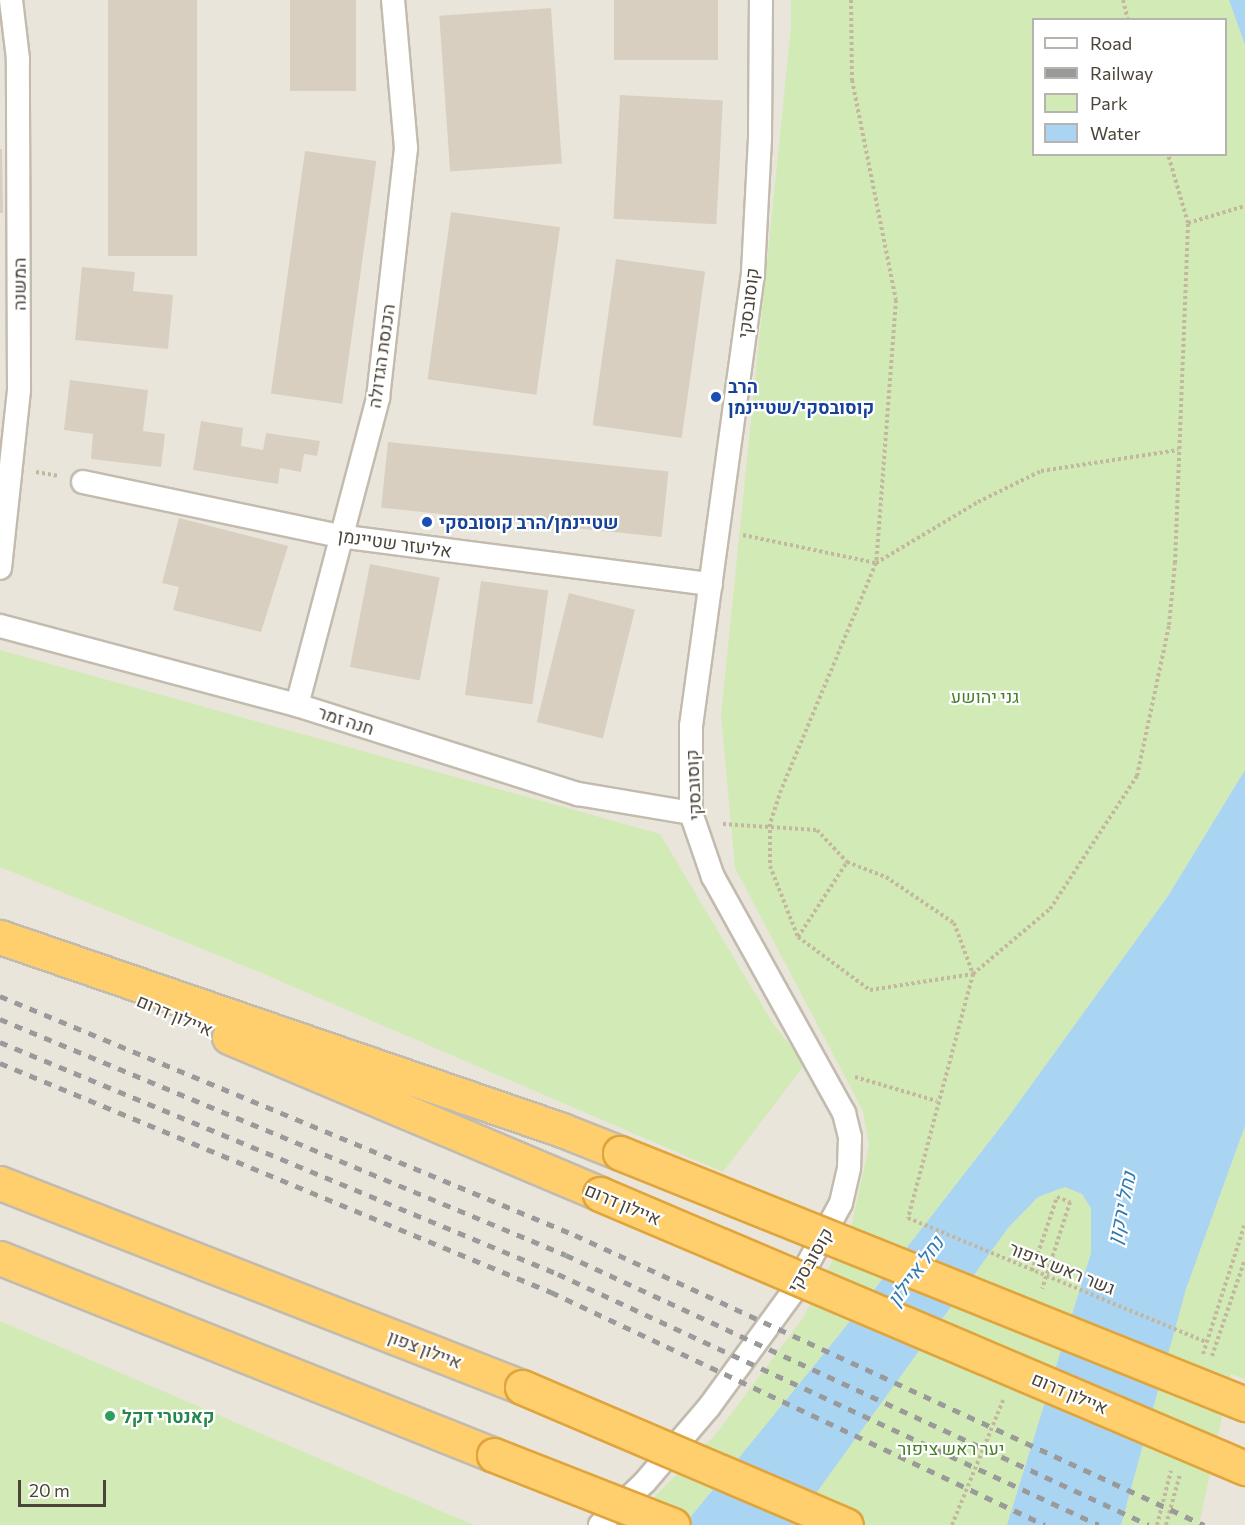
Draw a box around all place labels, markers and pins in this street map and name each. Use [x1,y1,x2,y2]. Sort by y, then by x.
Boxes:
place label: הרב קוסובסקי/שטיינמן [728,376,874,418]
marker: הרב קוסובסקי/שטיינמן [709,390,723,404]
place label: שטיינמן/הרב קוסובסקי [439,511,618,533]
marker: שטיינמן/הרב קוסובסקי [420,515,434,529]
place label: קאנטרי דקל [122,1405,214,1427]
marker: קאנטרי דקל [103,1409,117,1423]

